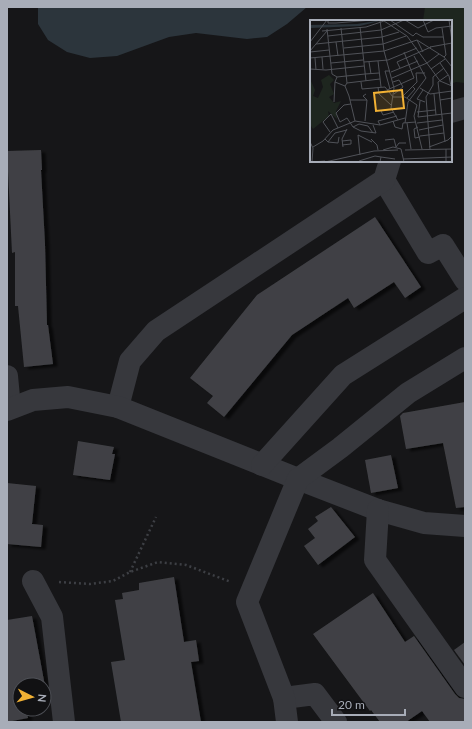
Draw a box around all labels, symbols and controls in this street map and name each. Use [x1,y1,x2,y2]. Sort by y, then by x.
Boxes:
inset map [310,20,452,162]
north arrow [12,677,52,717]
scale bar [332,691,405,717]
text: N [36,693,49,703]
text: 20 m [338,697,365,712]

